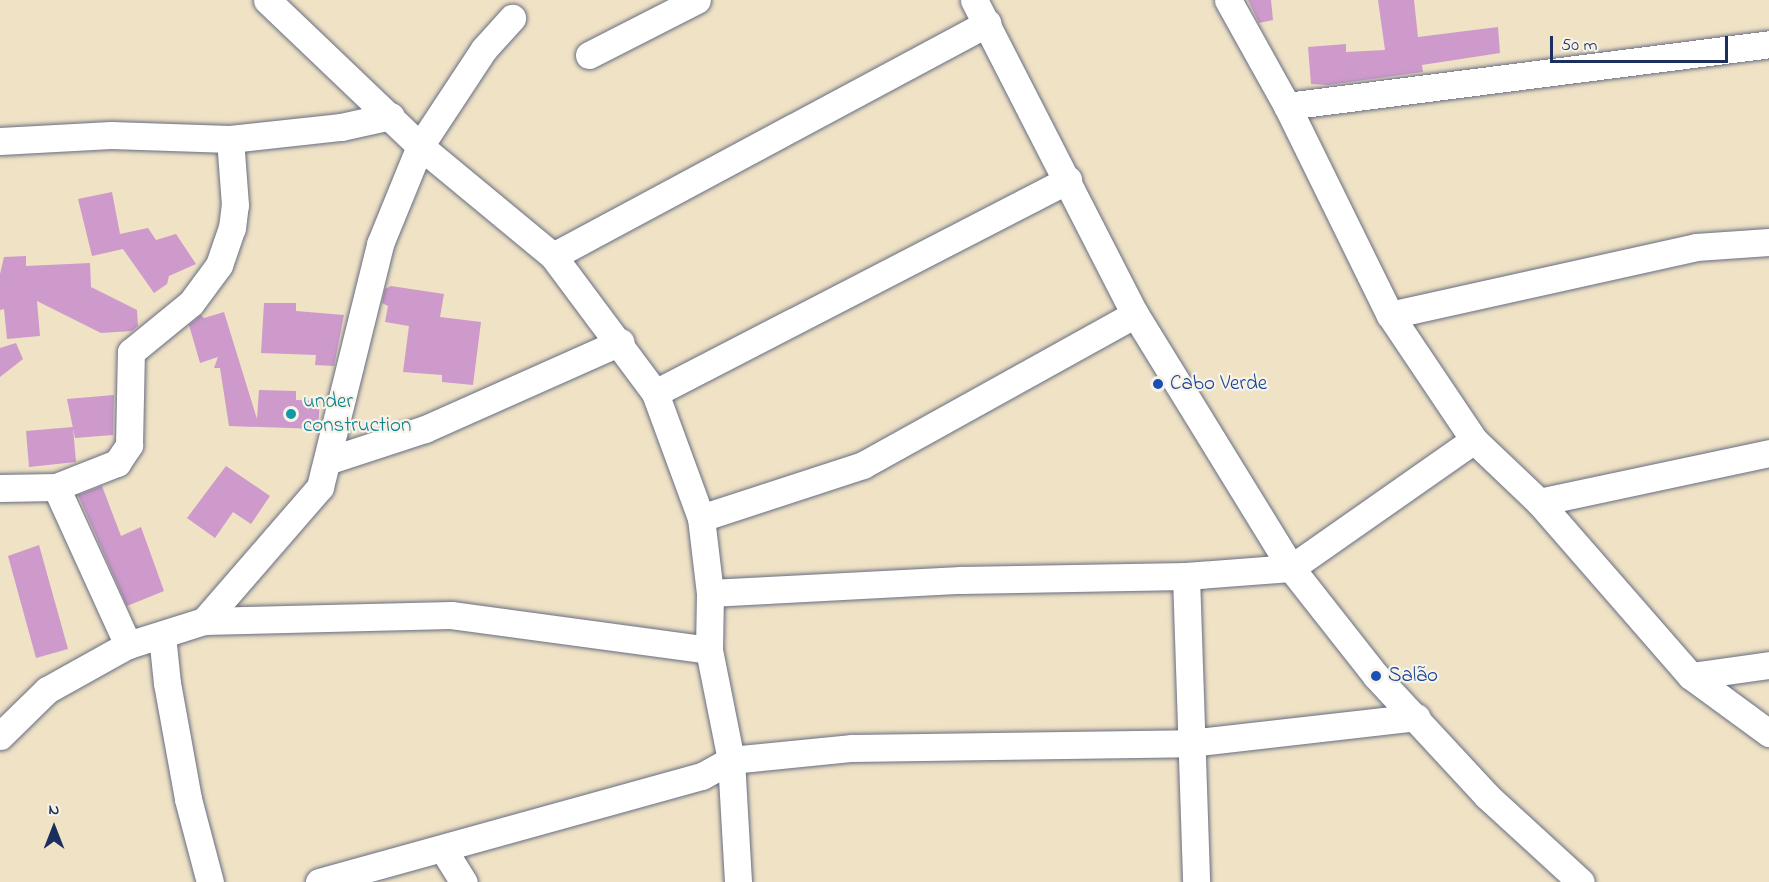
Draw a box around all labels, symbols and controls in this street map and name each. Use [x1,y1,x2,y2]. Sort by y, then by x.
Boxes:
scale bar [1553,24,1732,62]
text: 50 m [1561,33,1598,59]
place label: Cabo Verde [1170,371,1267,397]
marker: Cabo Verde [1151,377,1165,391]
place label: under construction [303,389,411,439]
marker: under construction [284,407,298,421]
place label: Salão [1388,663,1438,689]
marker: Salão [1369,669,1383,683]
north arrow [24,798,84,858]
text: N [49,798,59,822]

